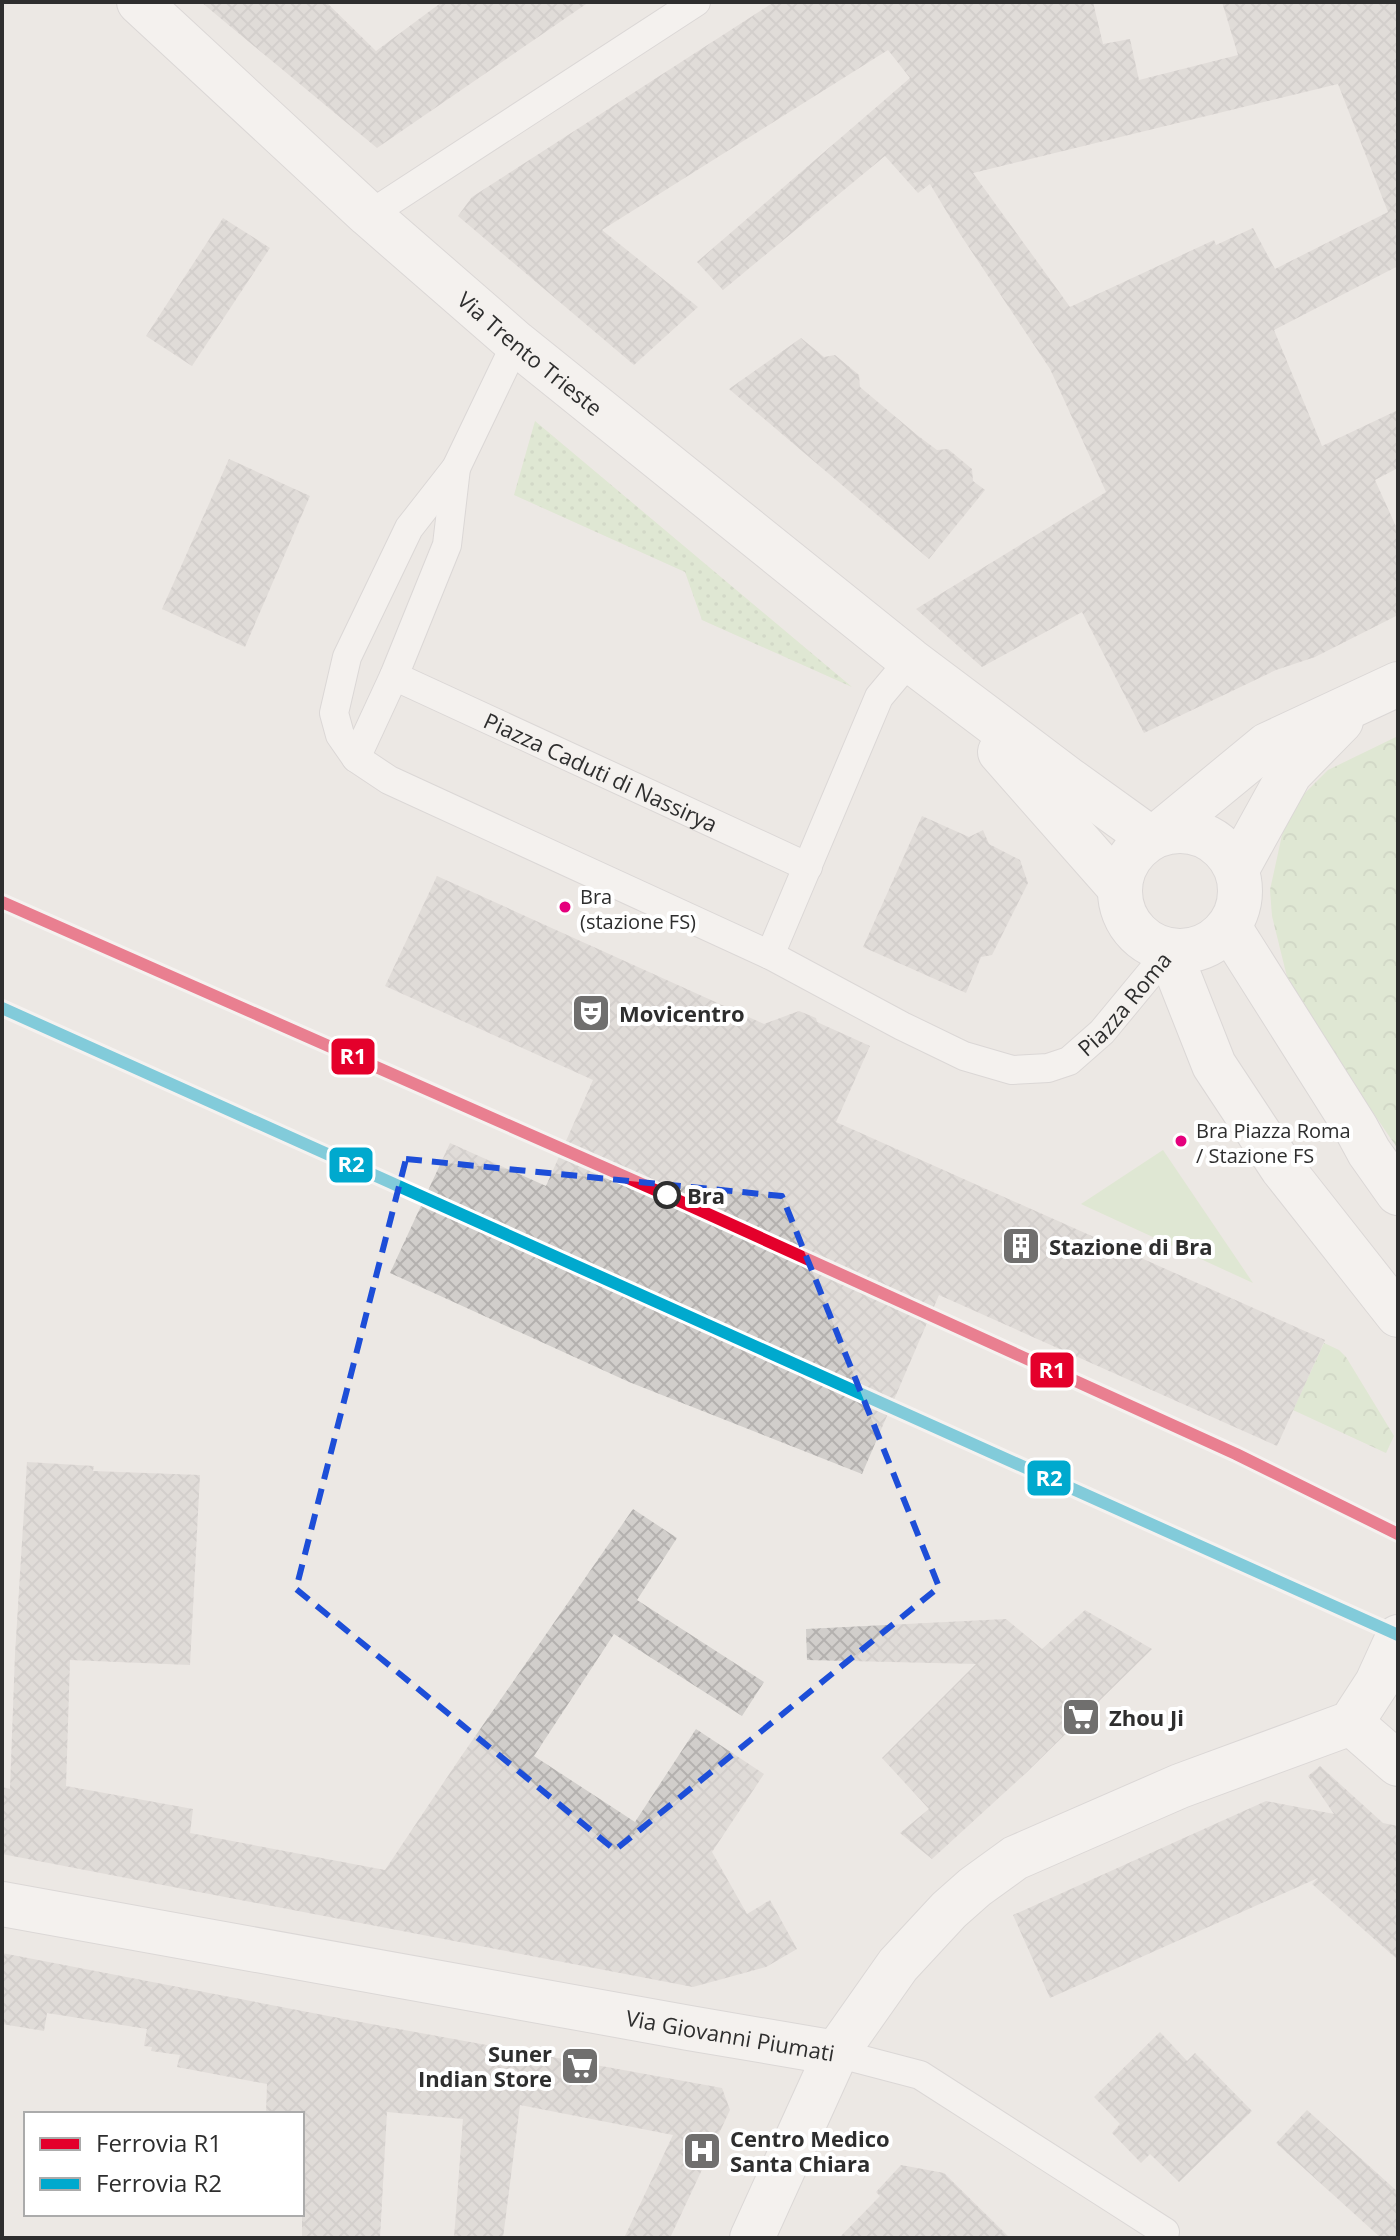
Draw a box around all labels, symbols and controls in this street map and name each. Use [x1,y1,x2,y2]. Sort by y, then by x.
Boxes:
street label: Via Trento Trieste [451,284,609,422]
street label: Piazza Caduti di Nassirya [479,705,723,838]
place label: Bra (stazione FS) [580,883,696,935]
marker: Bra (stazione FS) [557,899,573,915]
street label: Piazza Roma [1071,945,1178,1062]
theatre icon: Movicentro [570,992,612,1034]
place label: Movicentro [619,998,745,1028]
line badge: R1 [330,1037,376,1076]
text: R1 [339,1040,367,1070]
place label: Bra Piazza Roma / Stazione FS [1196,1117,1351,1169]
marker: Bra Piazza Roma / Stazione FS [1173,1133,1189,1149]
line badge: R2 [328,1146,374,1184]
text: R2 [337,1148,365,1178]
place label: Bra [687,1180,725,1210]
marker: Bra [654,1182,680,1208]
building icon: Stazione di Bra [1000,1225,1042,1267]
place label: Stazione di Bra [1049,1231,1213,1261]
line badge: R1 [1029,1351,1075,1389]
text: R1 [1038,1354,1066,1384]
line badge: R2 [1026,1459,1072,1497]
text: R2 [1035,1462,1063,1492]
supermarket icon: Zhou Ji [1060,1696,1102,1738]
place label: Zhou Ji [1109,1702,1184,1732]
street label: Via Giovanni Piumati [624,2002,837,2068]
place label: Suner Indian Store [418,2038,552,2093]
supermarket icon: Suner Indian Store [559,2045,601,2087]
legend [24,2112,304,2216]
place label: Centro Medico Santa Chiara [730,2123,890,2178]
text: Ferrovia R1 [96,2126,222,2159]
hospital icon: Centro Medico Santa Chiara [681,2130,723,2172]
text: Ferrovia R2 [96,2166,222,2199]

